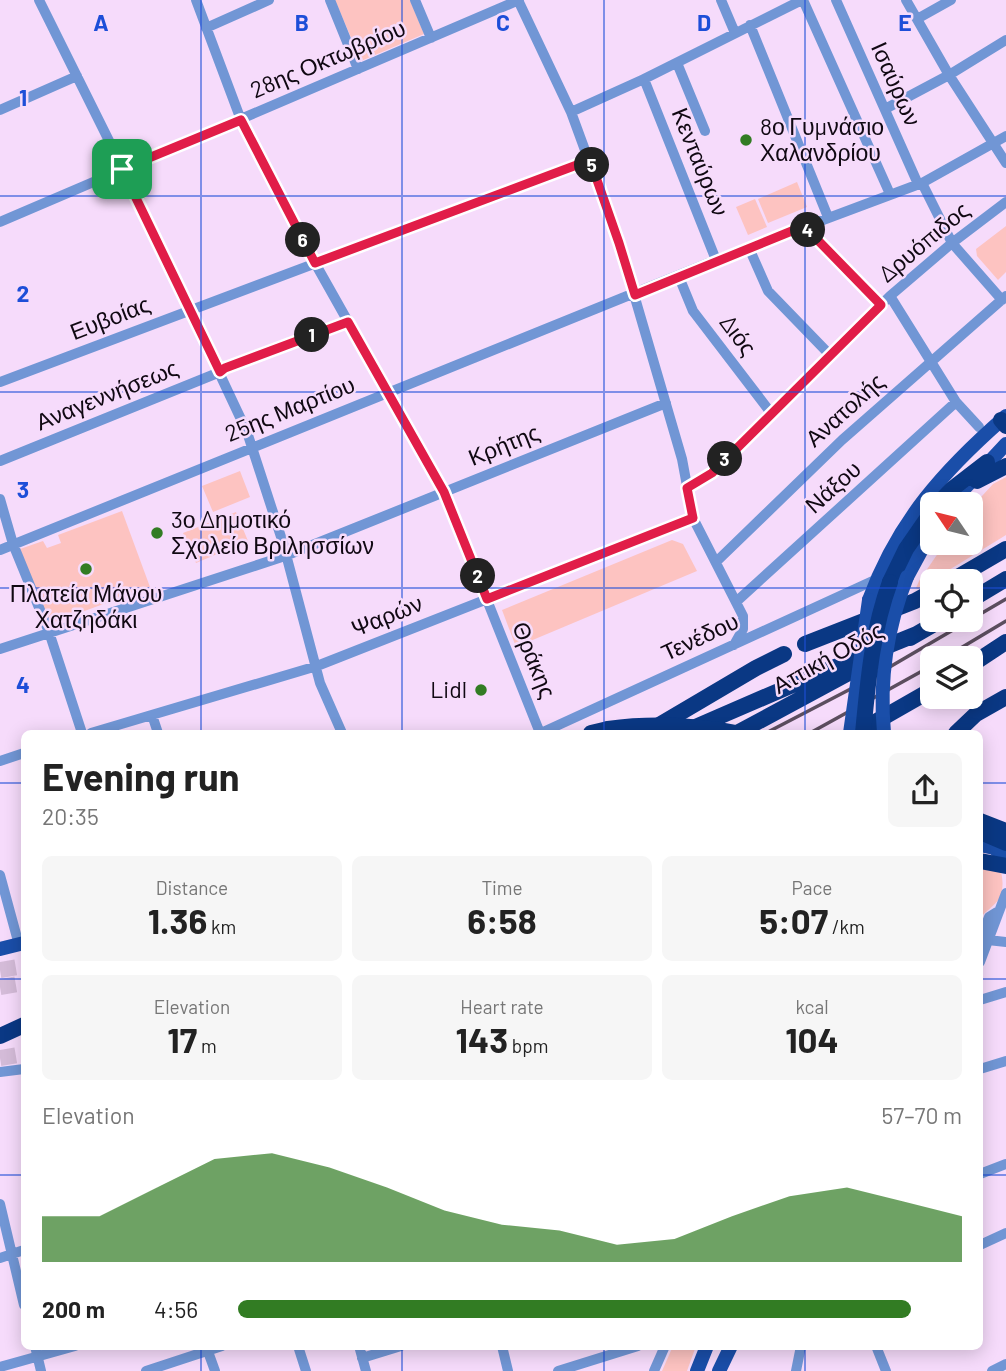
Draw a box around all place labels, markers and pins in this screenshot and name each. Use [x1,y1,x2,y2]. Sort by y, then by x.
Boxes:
place label: 8ο Γυμνάσιο Χαλανδρίου [760,112,884,166]
marker: 8ο Γυμνάσιο Χαλανδρίου [738,132,754,148]
pin [92,139,152,199]
pin: 5 [574,148,610,182]
pin: 4 [790,212,826,247]
pin: 6 [286,222,320,258]
pin: 1 [294,318,330,352]
pin: 3 [708,442,742,476]
place label: 3ο Δημοτικό Σχολείο Βριλησσίων [171,505,374,559]
marker: 3ο Δημοτικό Σχολείο Βριλησσίων [149,525,165,541]
pin: 2 [461,558,496,594]
marker: Πλατεία Μάνου Χατζηδάκι [78,561,94,577]
place label: Πλατεία Μάνου Χατζηδάκι [10,579,162,633]
place label: Lidl [430,675,467,703]
marker: Lidl [473,682,489,698]

